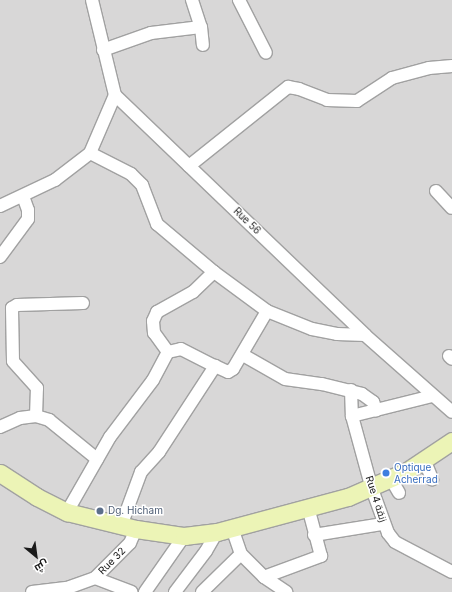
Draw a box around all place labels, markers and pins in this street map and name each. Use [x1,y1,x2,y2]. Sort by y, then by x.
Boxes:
place label: Optique Acherrad [394,461,438,484]
marker: Optique Acherrad [381,468,391,478]
place label: Dg. Hicham [108,505,163,517]
marker: Dg. Hicham [95,506,105,516]

